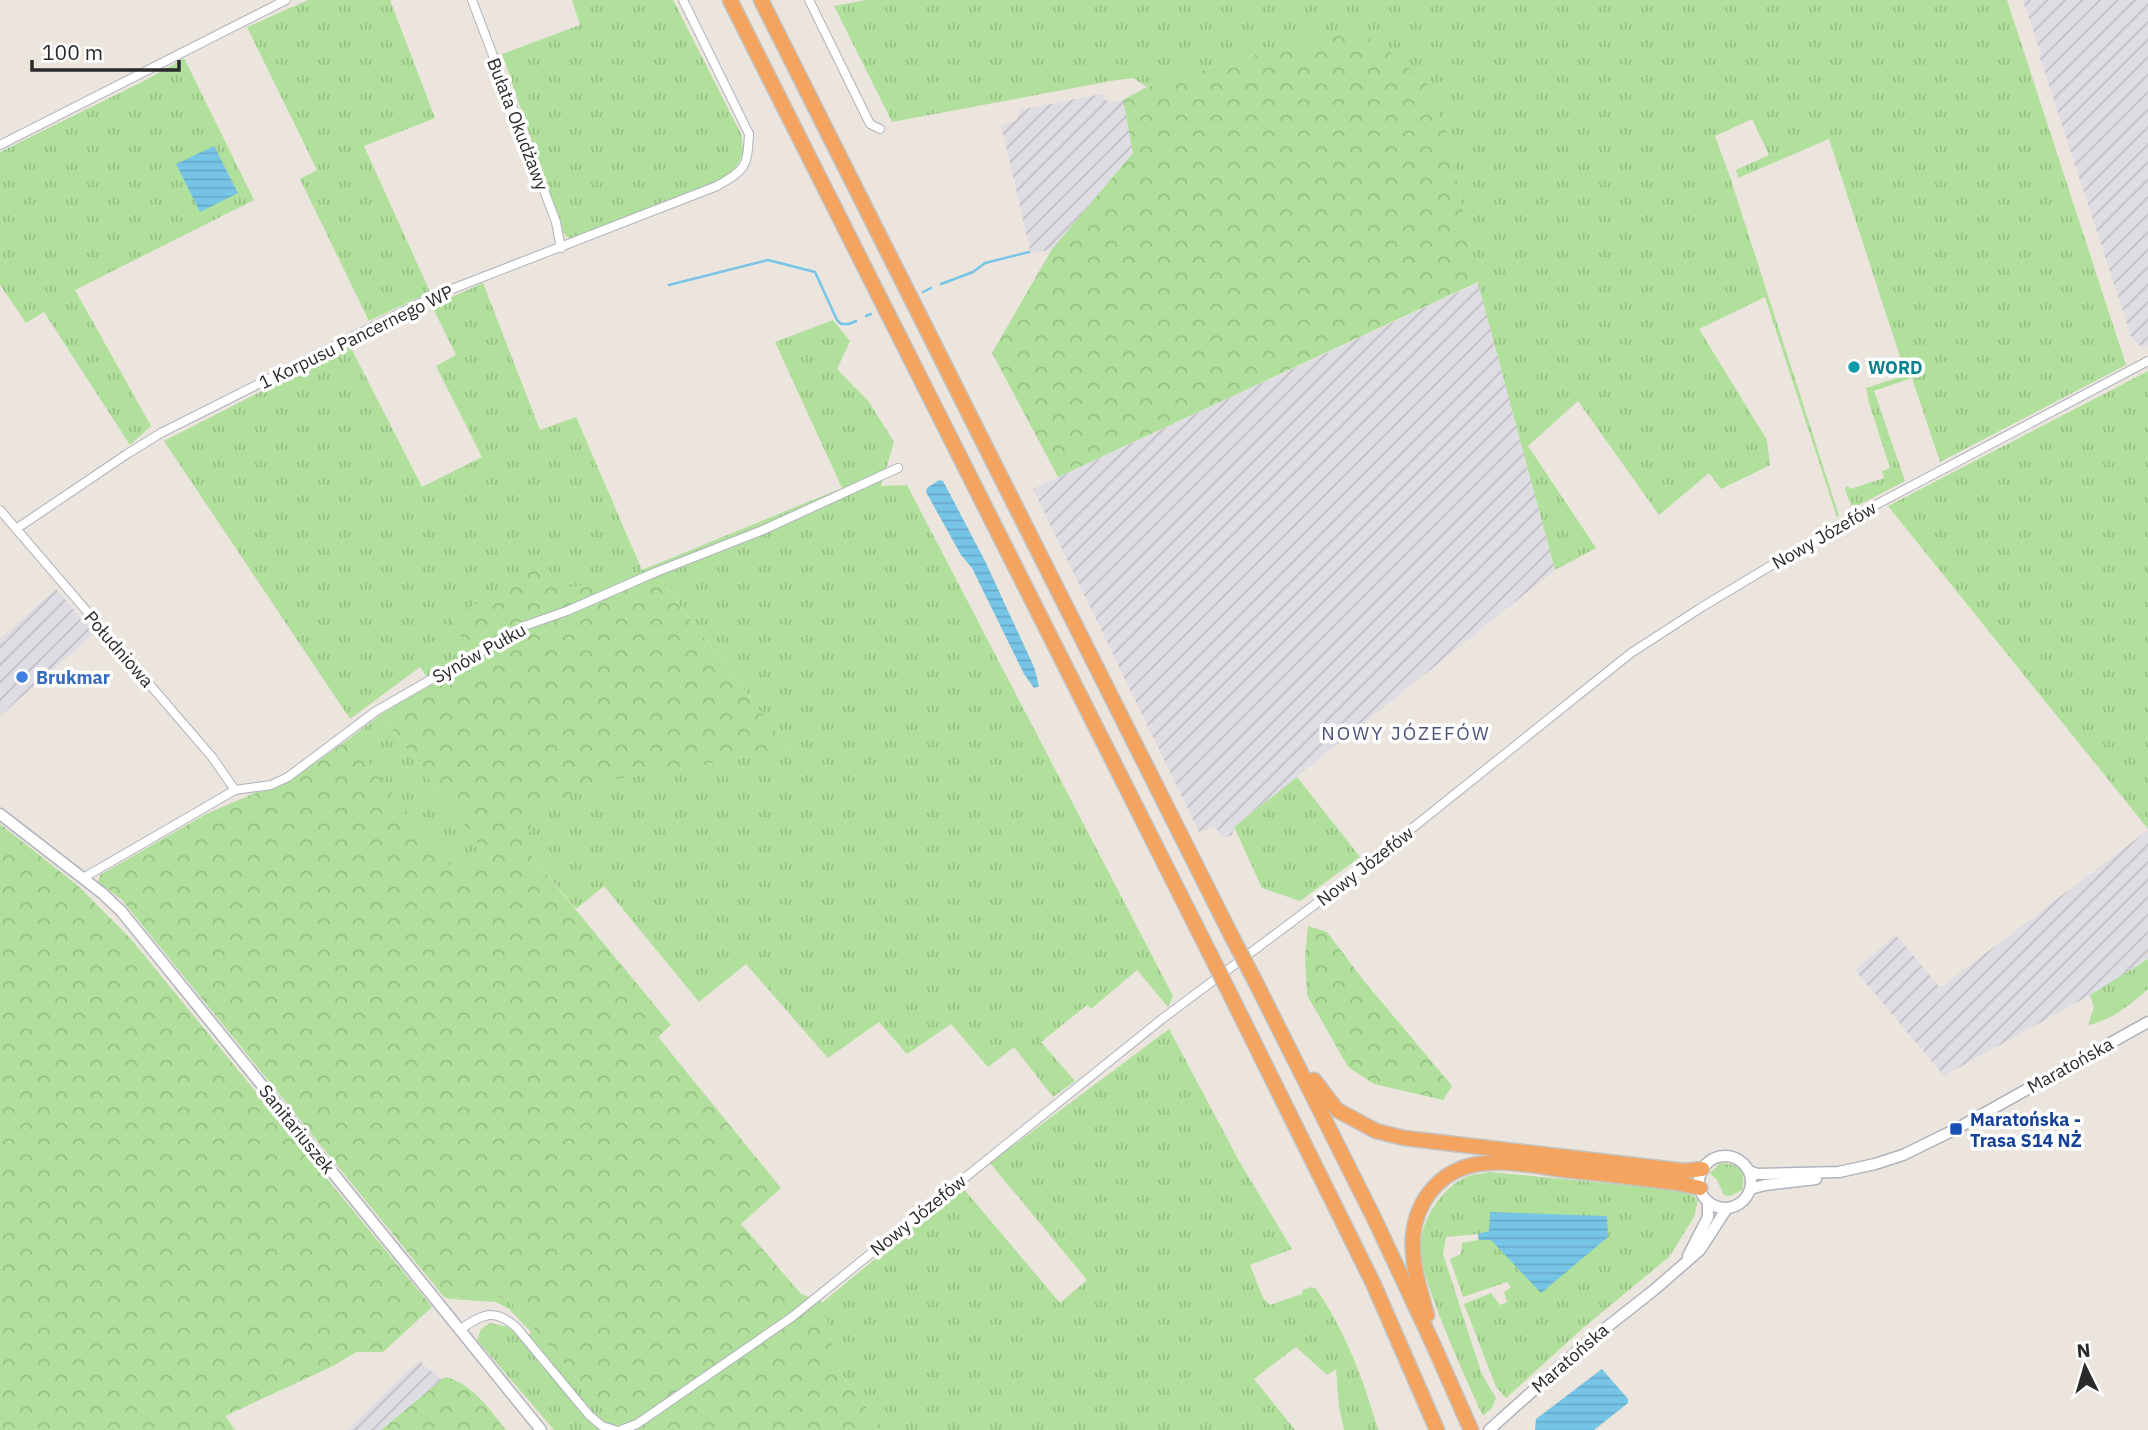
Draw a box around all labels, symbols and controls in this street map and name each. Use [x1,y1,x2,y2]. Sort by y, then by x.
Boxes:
scale bar [32,28,178,72]
text: 100 m [42,38,103,66]
street label: Bułata Okudżawy [482,54,554,194]
street label: 1 Korpusu Pancernego WP [255,280,457,394]
place label: WORD [1868,356,1923,379]
marker: WORD [1846,359,1862,375]
street label: Nowy Józefów [1768,496,1880,574]
street label: Południowa [79,606,159,692]
street label: Synów Pułku [428,618,530,688]
place label: Brukmar [36,666,110,689]
marker: Brukmar [14,669,30,685]
district label: NOWY JÓZEFÓW [1321,721,1491,745]
street label: Nowy Józefów [1312,821,1418,911]
street label: Maratońska [2023,1032,2117,1098]
street label: Sanitariuszek [254,1080,340,1179]
place label: Maratońska - Trasa S14 NŻ [1970,1108,2082,1152]
marker: Maratońska - Trasa S14 NŻ [1948,1121,1964,1137]
street label: Nowy Józefów [865,1169,971,1261]
street label: Maratońska [1527,1318,1614,1398]
north arrow [2050,1332,2120,1402]
text: N [2076,1338,2091,1363]

